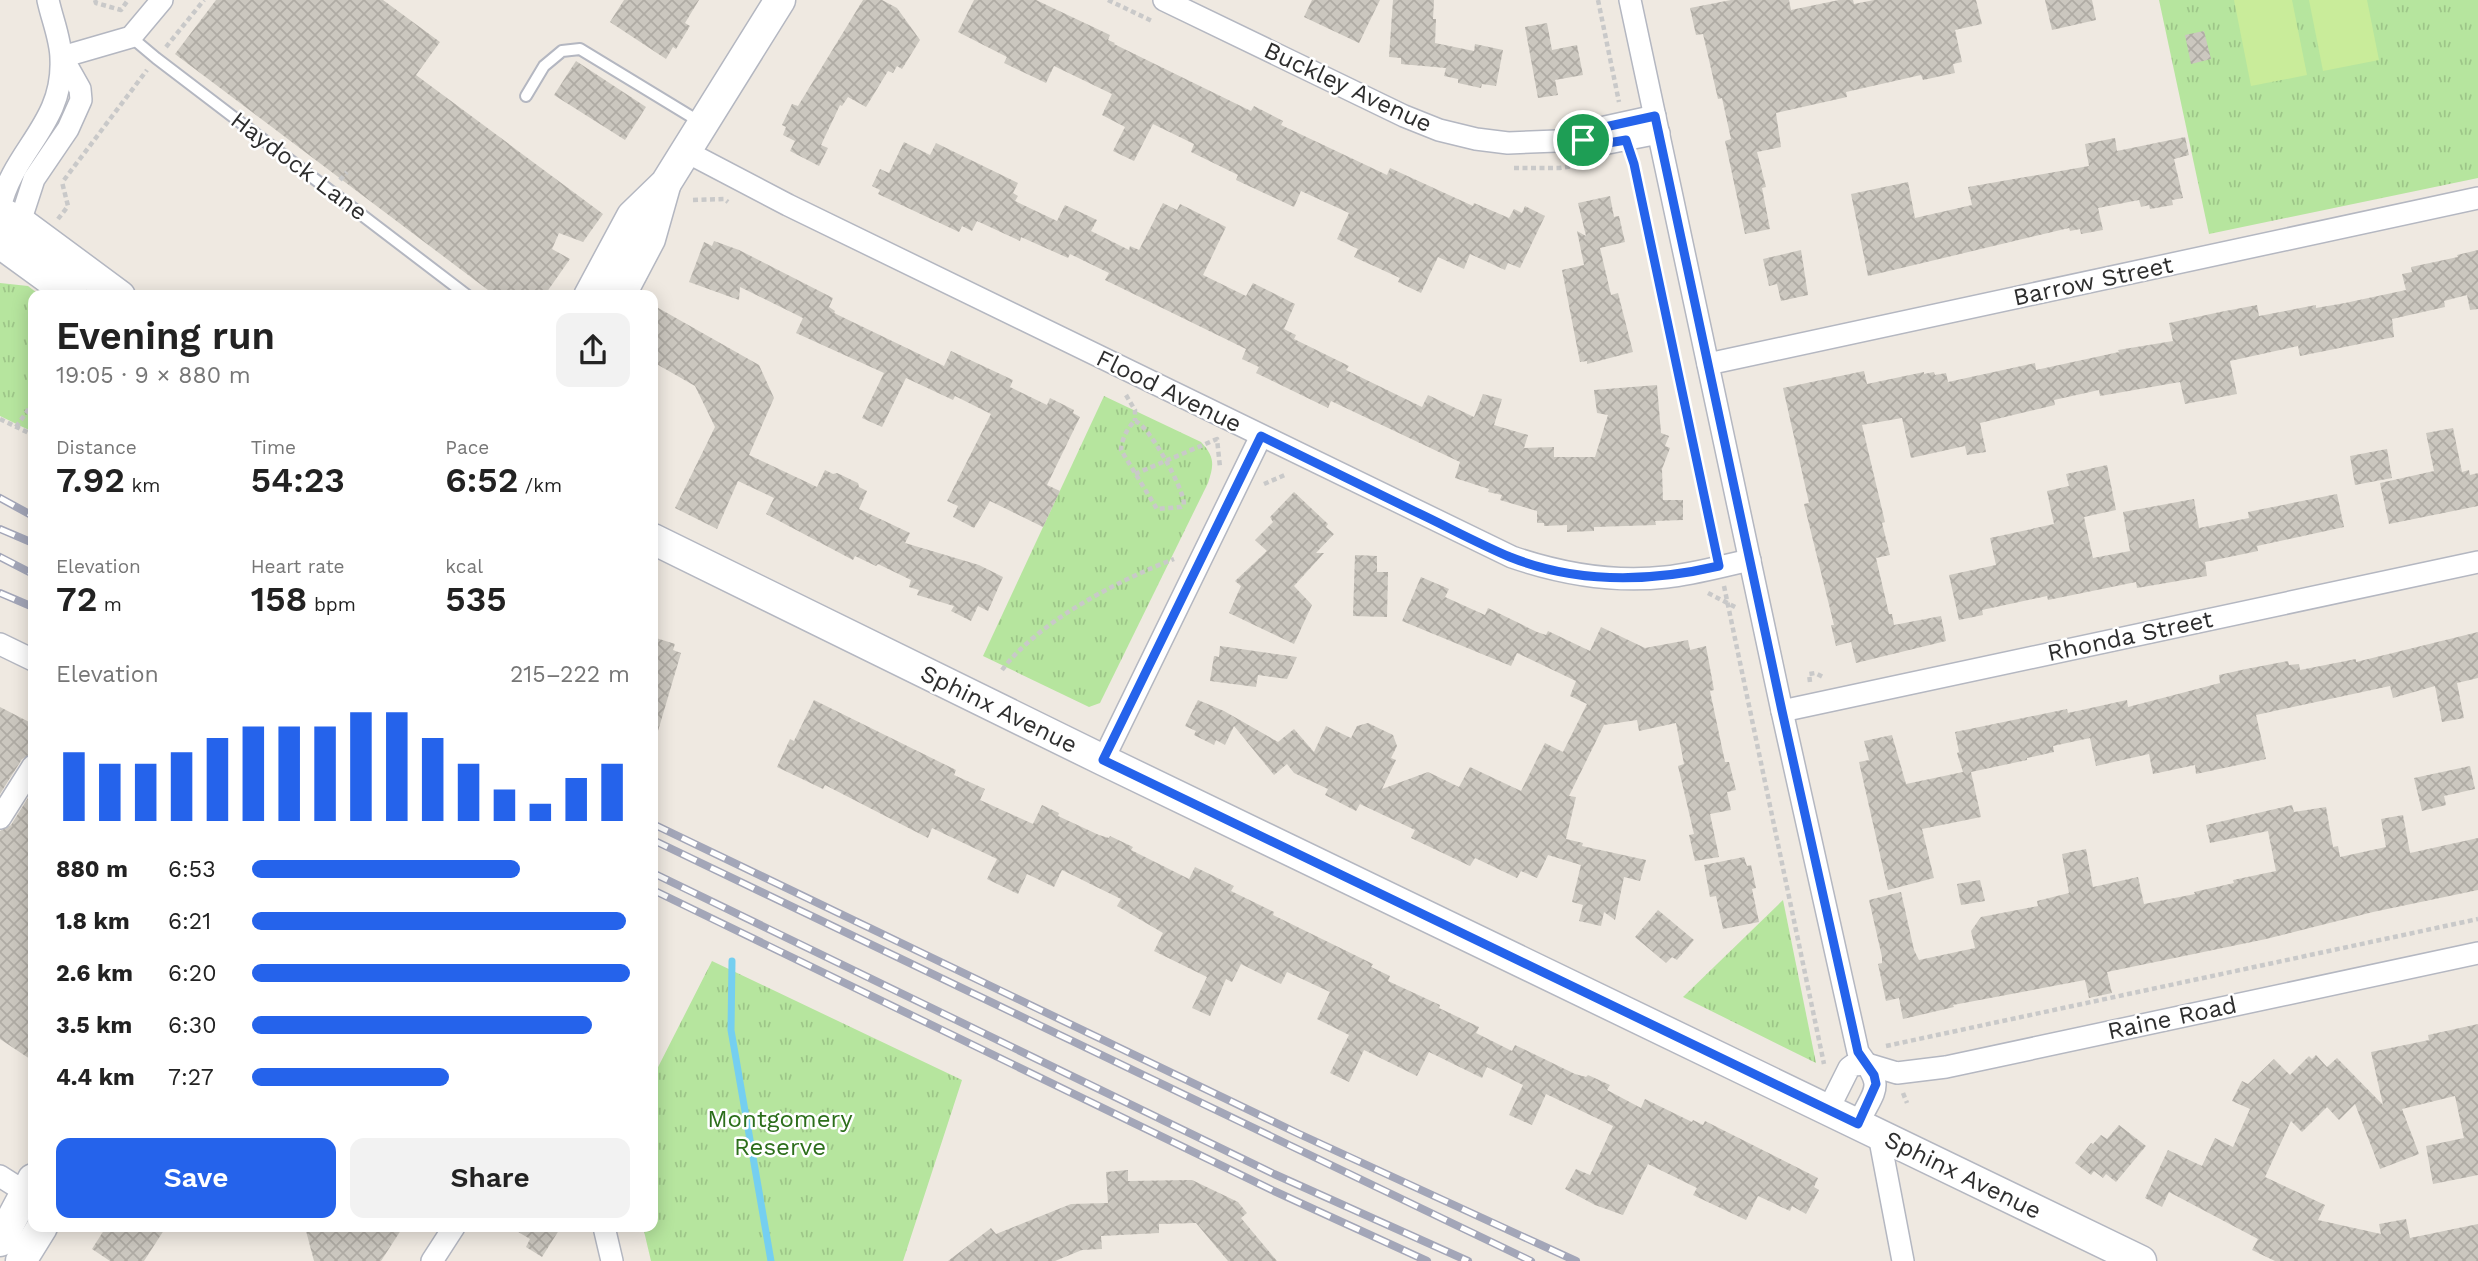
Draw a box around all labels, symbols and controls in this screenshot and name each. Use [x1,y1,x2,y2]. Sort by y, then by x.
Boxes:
street label: Buckley Avenue [1260,36,1436,138]
street label: Haydock Lane [225,106,373,226]
pin [1553,110,1613,170]
icon: arrive [1564,121,1602,159]
street label: Barrow Street [2011,250,2175,312]
button: share [556,313,630,387]
text: Evening run [56,314,275,358]
street label: Flood Avenue [1092,344,1246,438]
text: 19:05 · 9 × 880 m [56,362,251,389]
text: Distance [56,436,137,459]
text: Time [251,436,296,459]
text: Pace [445,436,489,459]
text: 7.92 [56,459,125,501]
text: 54:23 [251,459,345,501]
text: 6:52 [445,459,518,501]
text: km [125,474,160,497]
text: /km [518,474,562,497]
text: Elevation [56,555,141,578]
text: Heart rate [251,555,345,578]
text: kcal [445,555,483,578]
text: 72 [56,578,97,620]
text: 158 [251,578,307,620]
text: 535 [445,578,507,620]
text: m [97,593,122,616]
text: bpm [307,593,356,616]
street label: Rhonda Street [2045,605,2215,667]
street label: Sphinx Avenue [916,659,1082,759]
text: Elevation [56,661,159,688]
text: 215–222 m [510,661,630,688]
text: 880 m [56,856,128,883]
text: 6:53 [168,856,216,883]
text: 1.8 km [56,908,130,935]
text: 6:21 [168,908,211,935]
text: 2.6 km [56,960,133,987]
text: 6:20 [168,960,217,987]
street label: Raine Road [2105,991,2239,1045]
text: 3.5 km [56,1012,132,1039]
text: 6:30 [168,1012,217,1039]
text: 4.4 km [56,1064,135,1091]
text: 7:27 [168,1064,214,1091]
park label: Montgomery Reserve [707,1105,853,1161]
street label: Sphinx Avenue [1880,1125,2046,1225]
button: Save [56,1138,336,1218]
button: Share [350,1138,630,1218]

